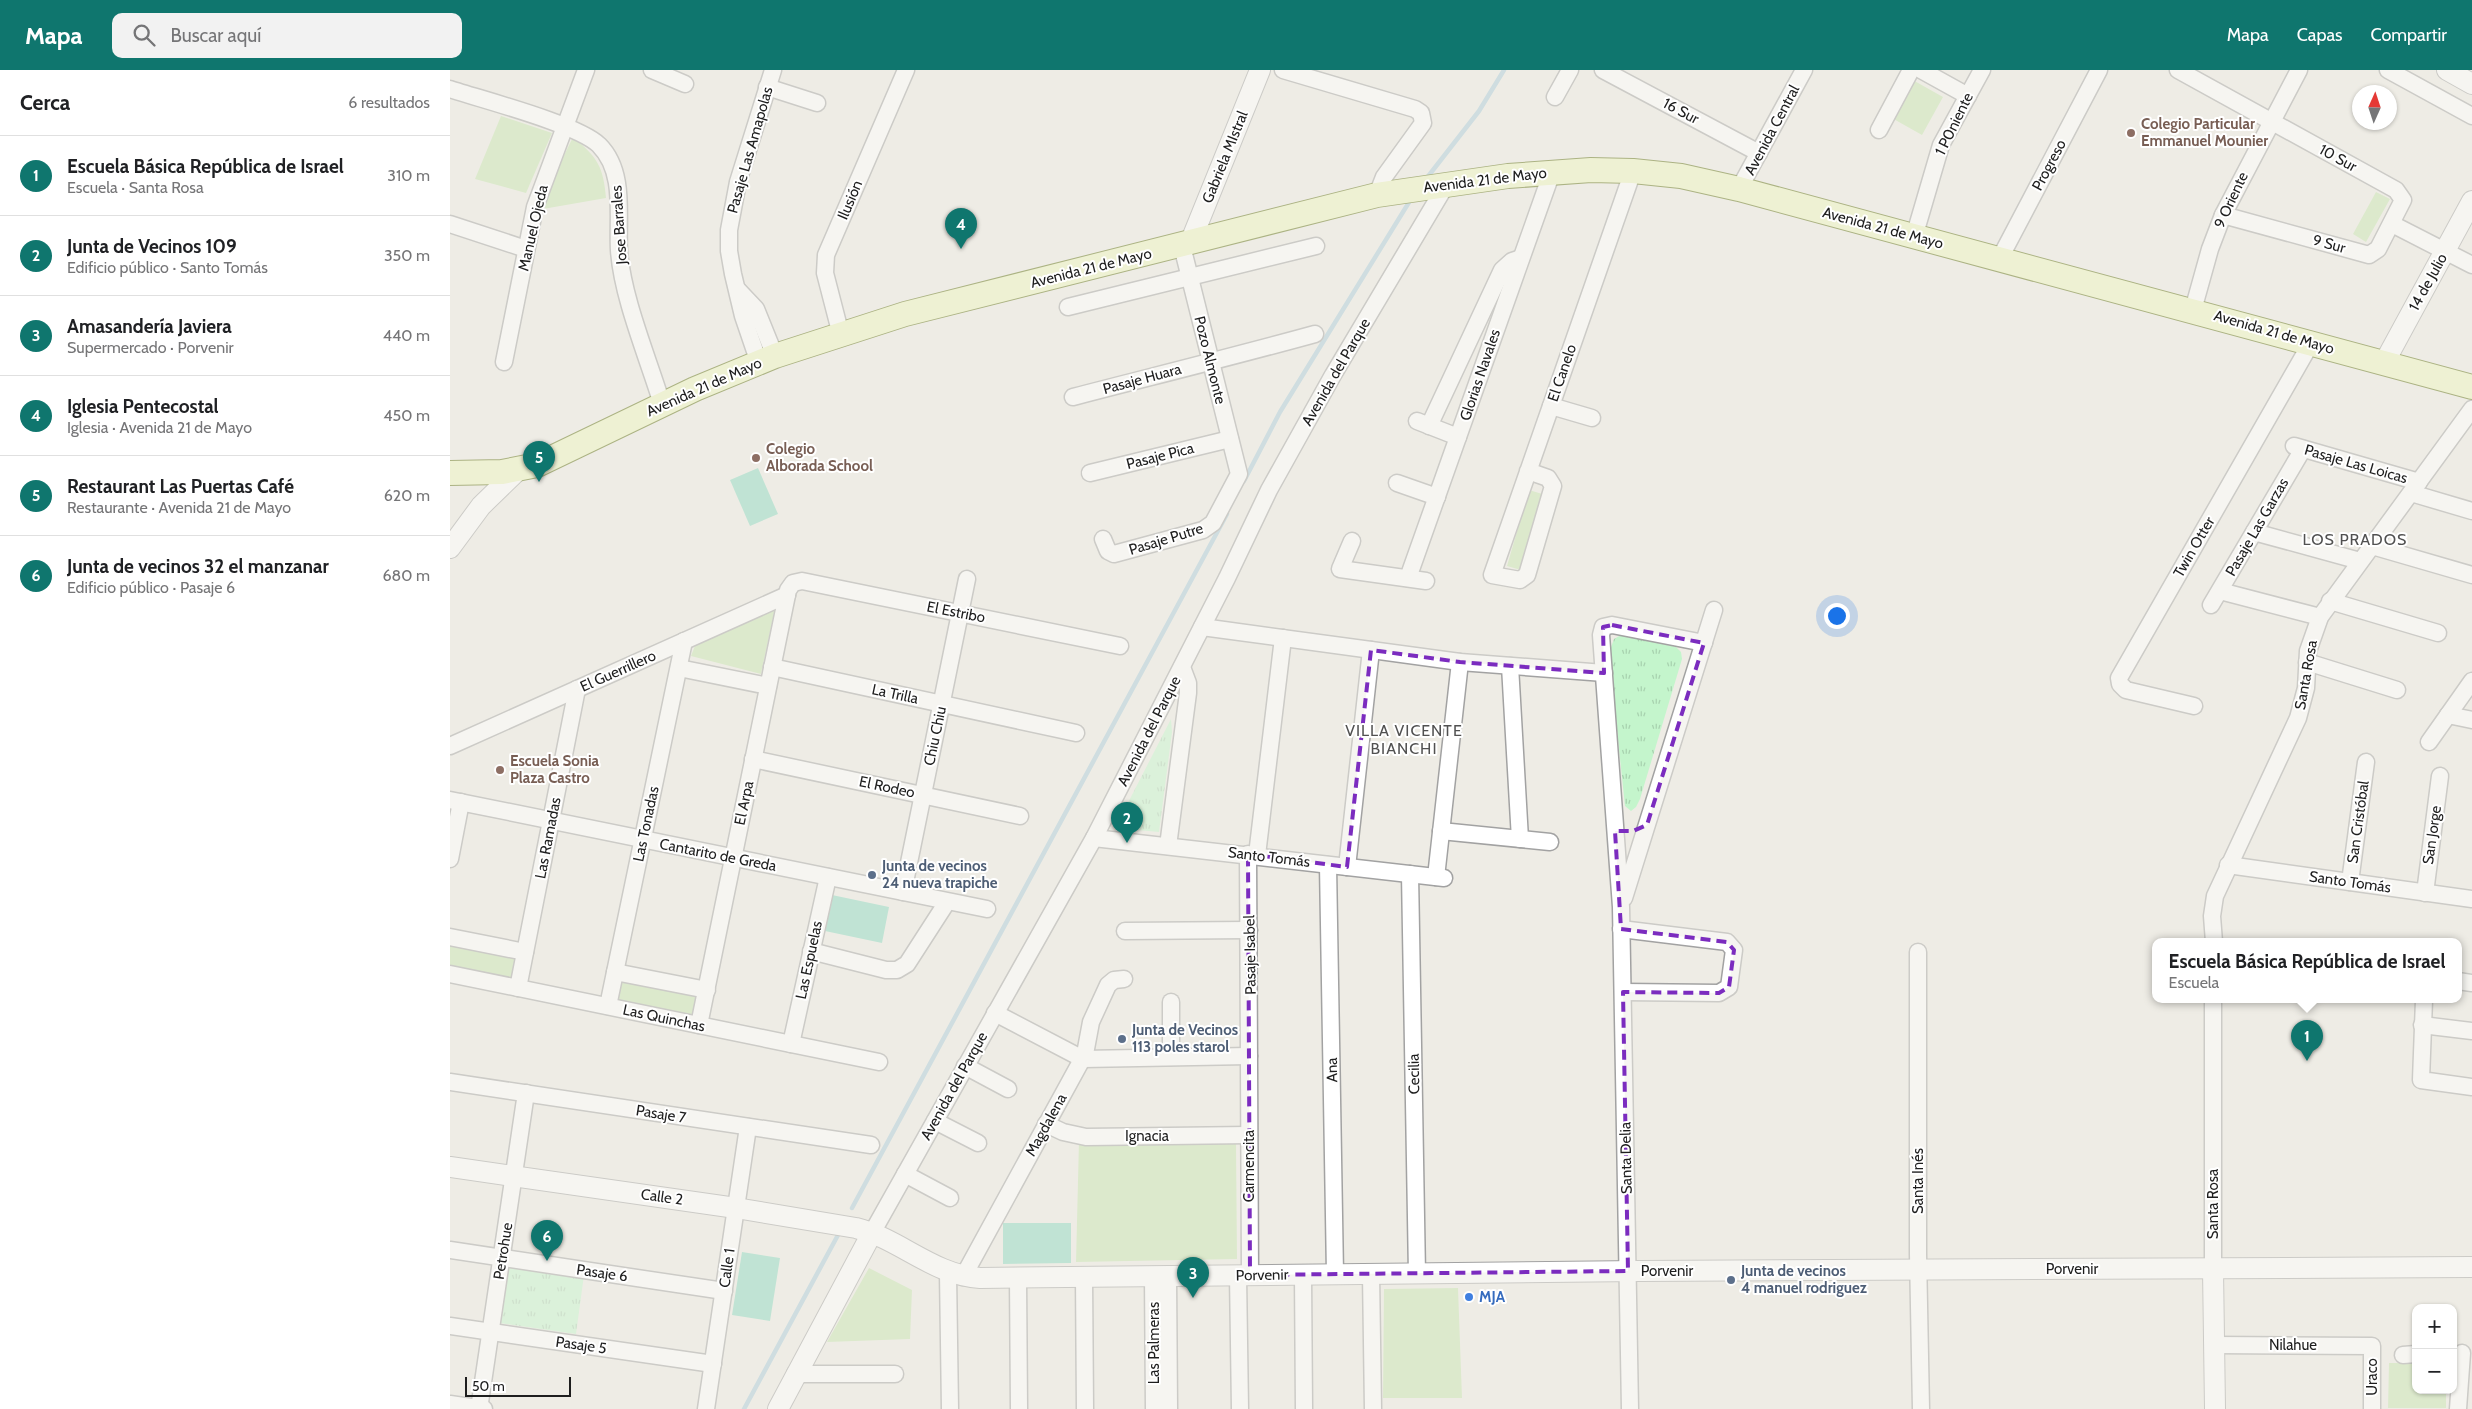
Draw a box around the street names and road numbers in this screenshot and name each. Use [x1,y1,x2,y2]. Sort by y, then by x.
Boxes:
street label: Avenida Central [1741,81,1804,178]
street label: Pasaje Las Amapolas [723,85,777,215]
street label: 1 P0niente [1931,89,1977,158]
street label: 16 Sur [1660,94,1702,128]
street label: Gabriela MIstral [1198,108,1252,206]
street label: Progreso [2028,136,2070,194]
street label: 10 Sur [2316,140,2360,176]
street label: Avenida 21 de Mayo [1422,163,1548,197]
street label: 9 Oriente [2210,169,2252,231]
street label: Ilusión [834,178,866,222]
street label: Manuel Ojeda [514,182,552,273]
street label: Jose Barrales [607,185,631,266]
street label: Avenida 21 de Mayo [1821,203,1945,253]
street label: 9 Sur [2311,231,2348,257]
street label: Avenida 21 de Mayo [1029,244,1153,292]
street label: 14 de Julio [2405,250,2451,314]
street label: Avenida 21 de Mayo [2212,306,2336,358]
street label: Pozo Almonte [1190,314,1230,406]
street label: Avenida del Parque [1298,315,1374,429]
street label: Glorias Navales [1456,327,1504,423]
street label: El Canelo [1544,342,1580,404]
street label: Avenida 21 de Mayo [644,354,764,420]
street label: Pasaje Huara [1101,360,1184,398]
street label: Pasaje Pica [1124,439,1196,473]
street label: Pasaje Las Loicas [2302,441,2410,487]
street label: Pasaje Las Garzas [2222,475,2292,579]
street label: Twin Otter [2170,513,2219,580]
street label: Pasaje Putre [1127,519,1206,559]
street label: El Estribo [925,598,987,626]
street label: Santa Rosa [2291,638,2321,711]
street label: El Guerrillero [577,646,659,696]
street label: Avenida del Parque [1114,673,1185,789]
street label: La Trilla [870,680,921,708]
street label: Chiu Chiu [920,705,950,767]
street label: El Rodeo [857,772,917,802]
street label: El Arpa [731,778,758,827]
street label: San Cristóbal [2343,779,2373,864]
street label: Las Tonadas [629,785,663,863]
street label: Las Ramadas [531,796,565,880]
street label: San Jorge [2419,804,2445,866]
street label: Cantarito de Greda [658,835,779,875]
street label: Santo Tomás [1227,843,1311,871]
street label: Santo Tomás [2308,867,2392,897]
street label: Pasaje Isabel [1240,914,1260,995]
street label: Las Espuelas [792,919,826,1001]
street label: Las Quinchas [621,1001,707,1035]
street label: Avenida del Parque [917,1028,991,1143]
street label: Cecilia [1405,1053,1423,1094]
street label: Ana [1323,1057,1341,1083]
street label: Magdalena [1021,1090,1071,1160]
street label: Pasaje 7 [635,1101,688,1127]
street label: Santa Delia [1616,1121,1636,1194]
street label: Ignacia [1125,1127,1170,1145]
street label: Carmencita [1240,1129,1258,1202]
street label: Santa Inés [1909,1148,1927,1214]
street label: Santa Rosa [2204,1168,2222,1239]
street label: Calle 2 [640,1185,684,1209]
street label: Petrohue [490,1221,516,1281]
street label: Calle 1 [715,1247,739,1289]
street label: Pasaje 6 [575,1260,629,1286]
street label: Porvenir [2046,1260,2099,1278]
street label: Porvenir [1641,1262,1694,1280]
street label: Porvenir [1236,1266,1289,1284]
street label: Las Palmeras [1145,1302,1163,1384]
street label: Pasaje 5 [554,1333,608,1357]
street label: Nilahue [2269,1336,2317,1354]
street label: Uraco [2363,1358,2381,1396]

